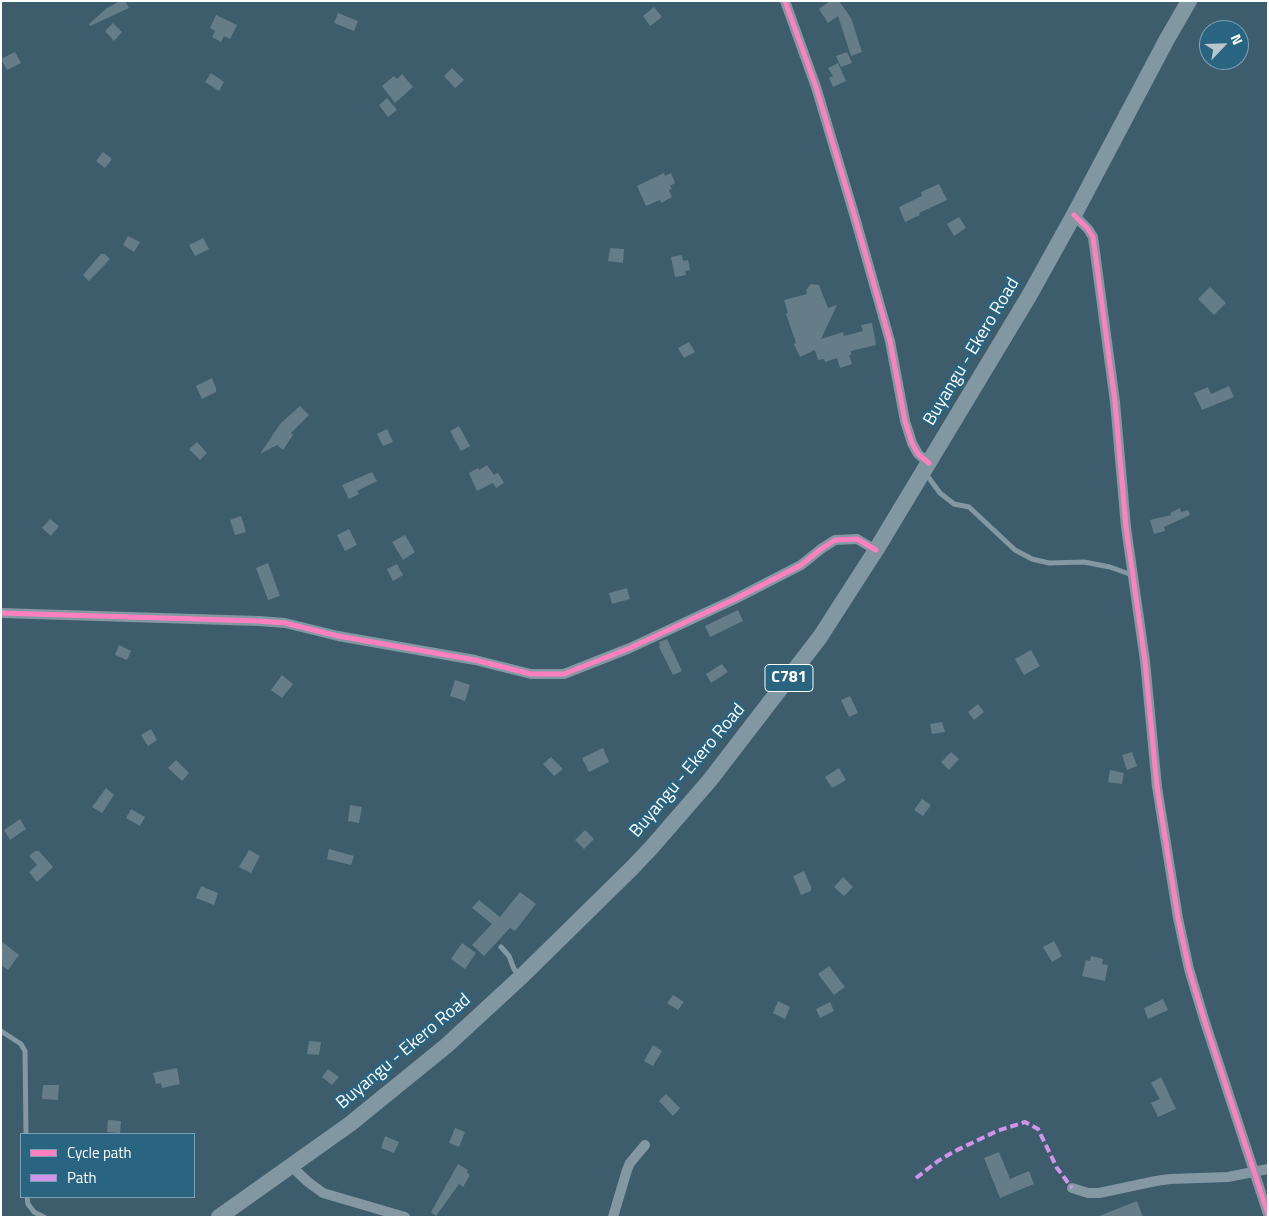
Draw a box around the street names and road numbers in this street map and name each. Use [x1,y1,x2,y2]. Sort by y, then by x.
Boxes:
street label: Buyangu - Ekero Road [919,274,1025,430]
road number: C781 [765,664,813,691]
street label: Buyangu - Ekero Road [626,700,750,842]
street label: Buyangu - Ekero Road [333,990,475,1114]

